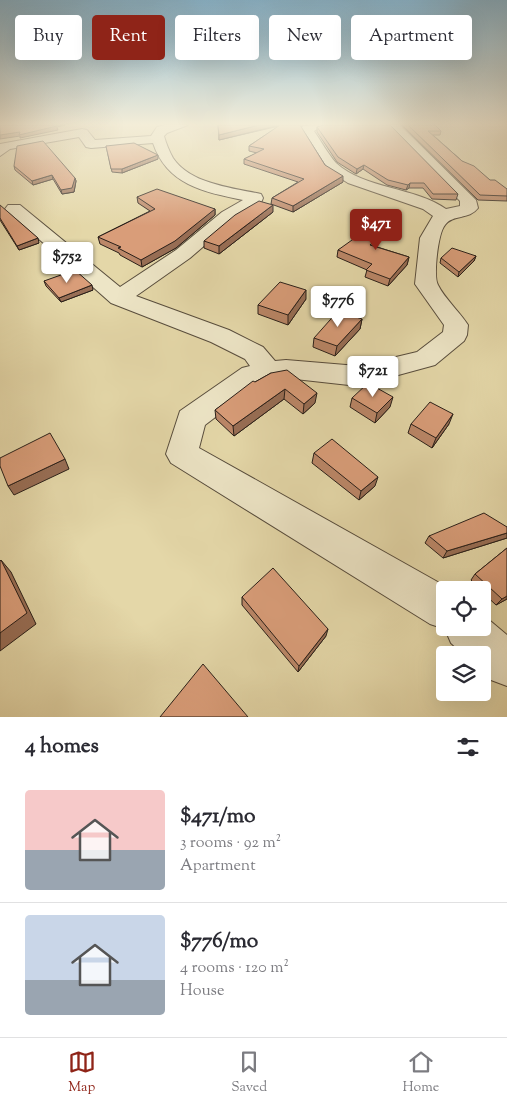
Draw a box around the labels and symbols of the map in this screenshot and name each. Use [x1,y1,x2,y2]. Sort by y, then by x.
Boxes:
pin: $471 [346,208,406,251]
pin: $752 [37,242,97,284]
pin: $776 [308,286,368,328]
pin: $721 [343,356,403,398]

